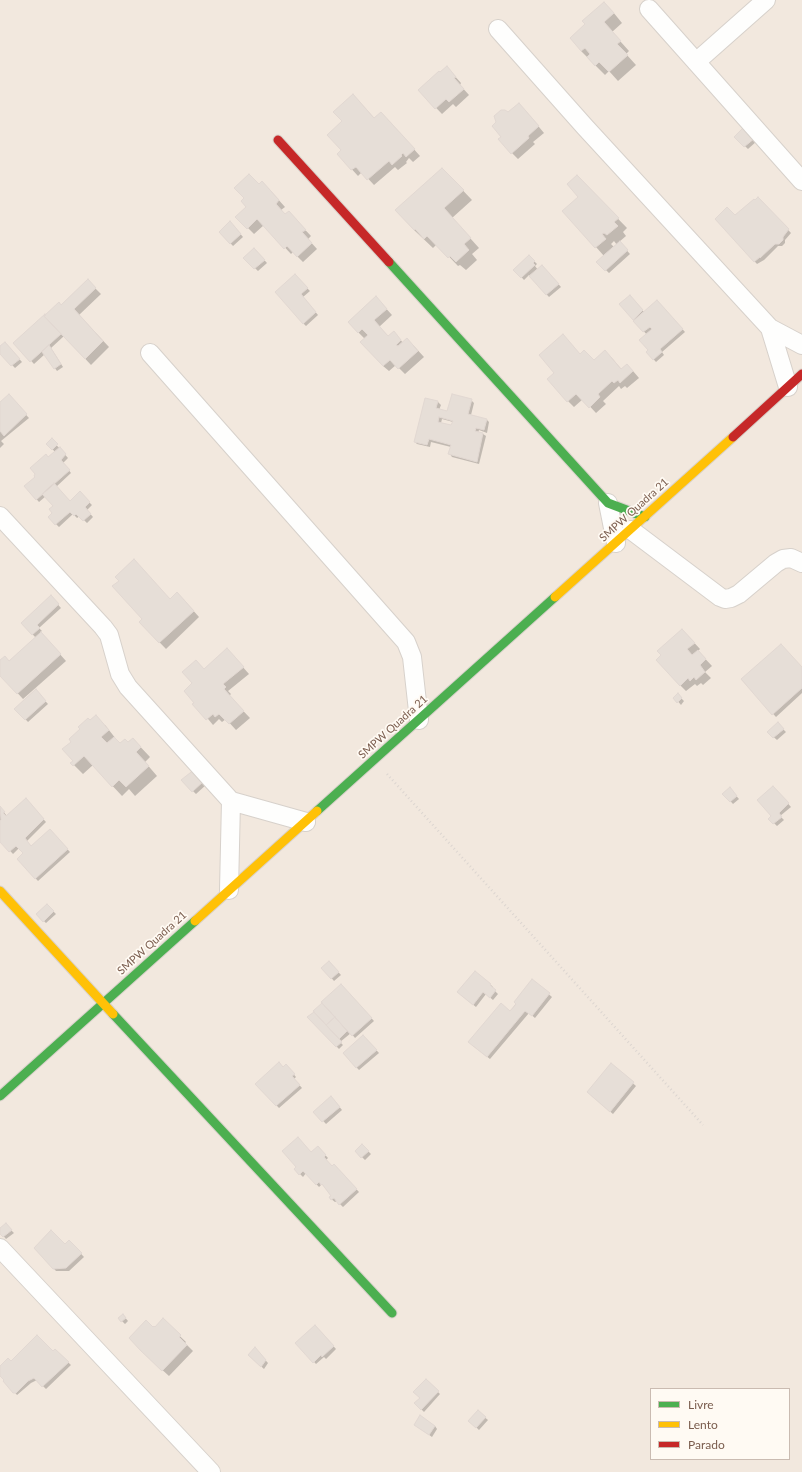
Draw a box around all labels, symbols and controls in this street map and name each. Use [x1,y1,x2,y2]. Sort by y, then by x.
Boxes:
street label: SMPW Quadra 21 [597,476,671,544]
street label: SMPW Quadra 21 [356,693,430,761]
street label: SMPW Quadra 21 [115,909,189,977]
legend [650,1388,790,1460]
text: Livre [688,1397,714,1412]
text: Lento [688,1417,718,1432]
text: Parado [688,1437,725,1452]

